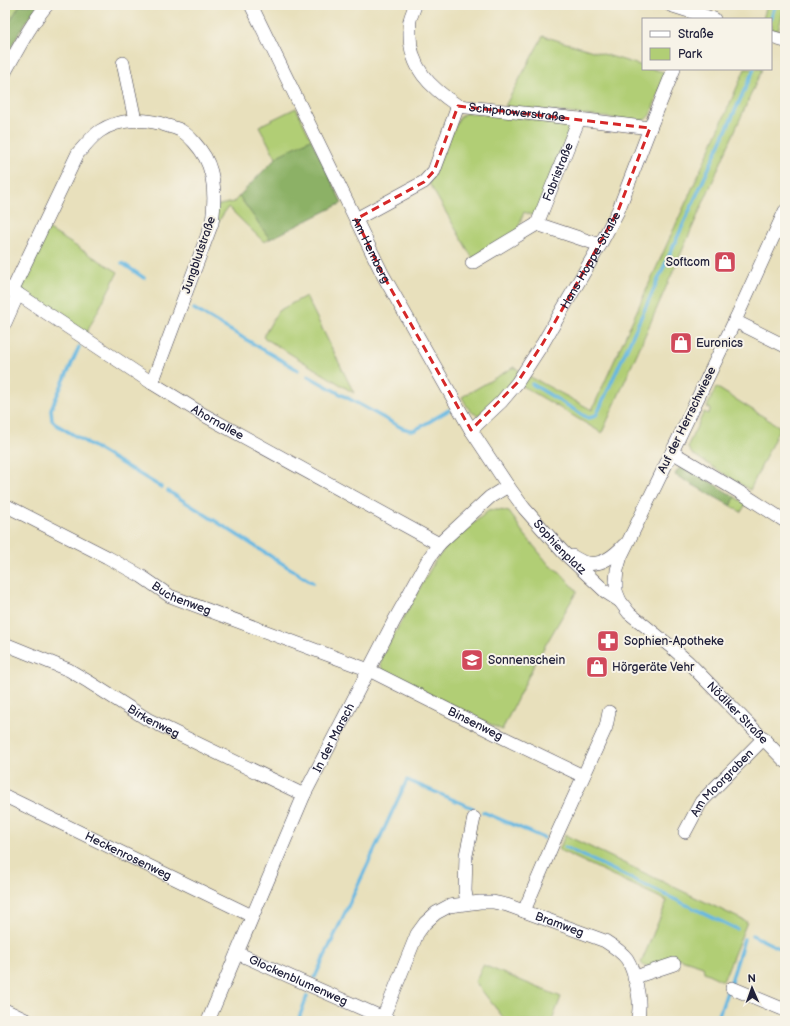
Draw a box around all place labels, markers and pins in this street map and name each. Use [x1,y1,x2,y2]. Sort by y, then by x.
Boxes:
shop icon: Softcom [712,249,738,275]
place label: Softcom [666,255,710,270]
shop icon: Euronics [668,330,694,356]
place label: Euronics [696,336,743,351]
pharmacy icon: Sophien-Apotheke [595,628,621,654]
place label: Sophien-Apotheke [624,634,724,649]
school or university icon: Sonnenschein [459,647,485,673]
place label: Sonnenschein [488,653,565,668]
shop icon: Hörgeräte Vehr [584,654,610,680]
place label: Hörgeräte Vehr [612,660,695,675]

